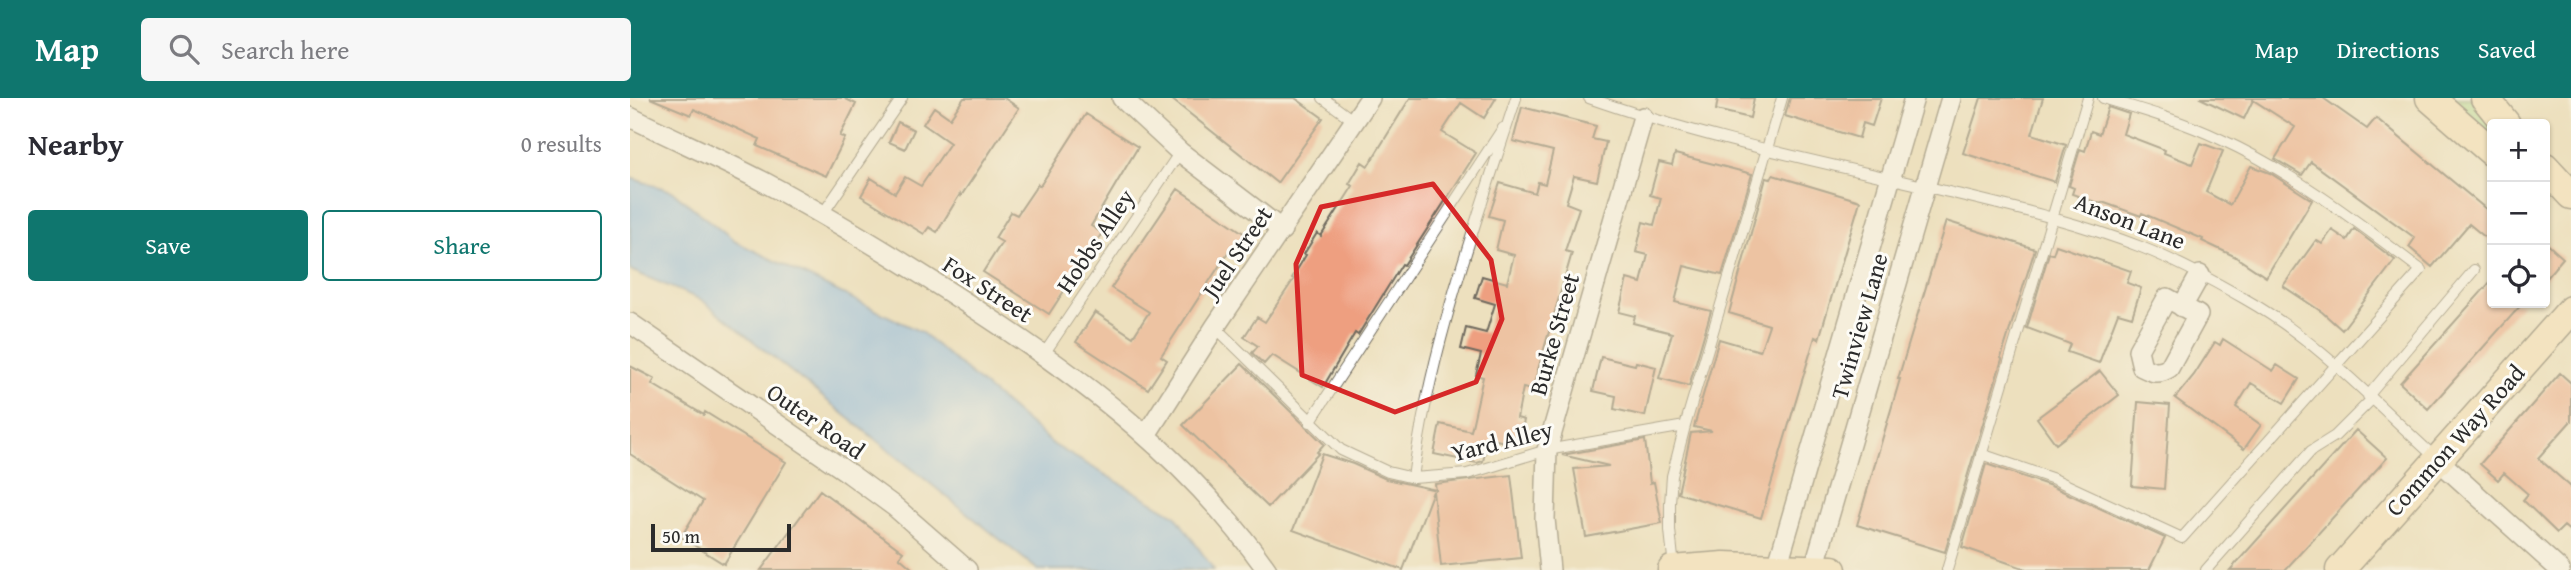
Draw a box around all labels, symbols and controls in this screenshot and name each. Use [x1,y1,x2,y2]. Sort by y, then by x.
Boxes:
search box [141,18,631,81]
text: Map [35,25,99,73]
icon: search [165,30,203,68]
text: Search here [221,30,349,69]
text: Map [2255,32,2299,67]
text: Directions [2337,32,2440,67]
text: Saved [2478,32,2536,67]
map controls [2487,119,2550,308]
button: + [2487,119,2550,182]
text: Nearby [28,122,124,166]
text: 0 results [521,127,602,160]
street label: Hobbs Alley [1047,182,1143,300]
button: − [2487,182,2550,245]
street label: Anson Lane [2069,184,2191,258]
street label: Juel Street [1192,198,1281,308]
button: Save [28,210,308,281]
button: Share [322,210,602,281]
button: locate [2487,245,2550,308]
street label: Fox Street [936,247,1040,331]
street label: Twinview Lane [1821,249,1897,403]
street label: Burke Street [1520,268,1588,399]
street label: Common Way Road [2377,356,2533,524]
street label: Outer Road [760,374,872,468]
street label: Yard Alley [1448,412,1556,470]
scale bar [651,521,791,553]
text: 50 m [662,522,700,550]

